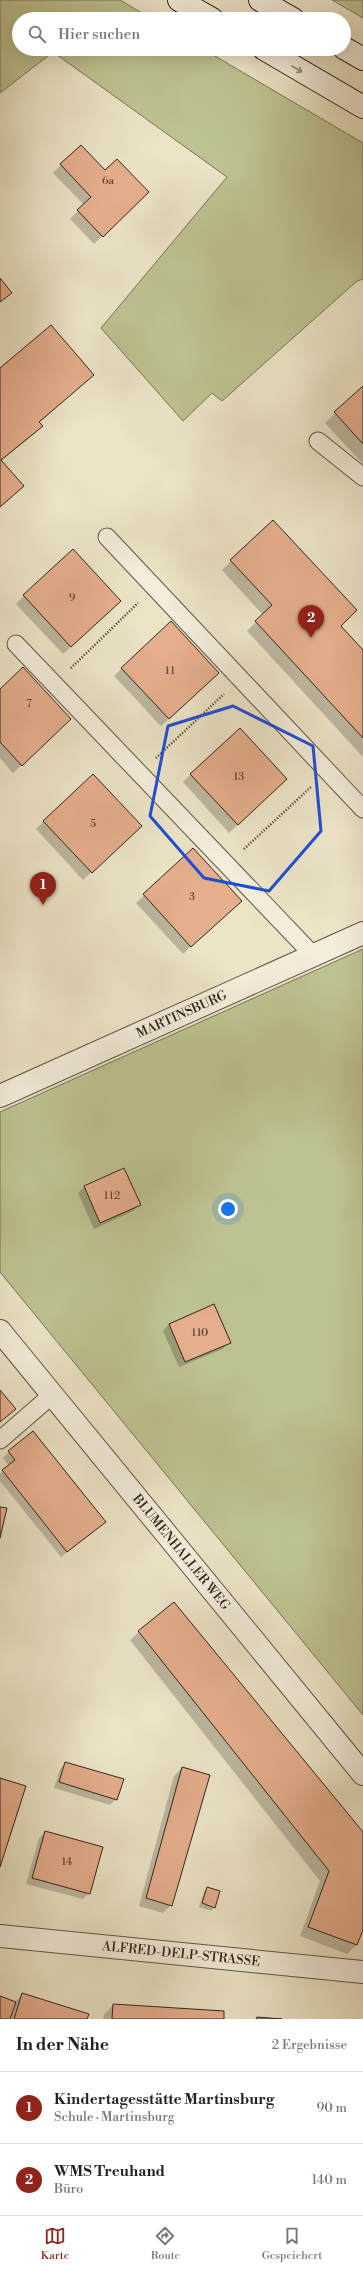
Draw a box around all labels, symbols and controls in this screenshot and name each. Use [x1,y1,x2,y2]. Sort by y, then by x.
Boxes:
search box [12,12,351,56]
icon: search [26,23,48,45]
text: Hier suchen [58,25,140,44]
one-way arrow [291,65,303,73]
house number: 6a [102,174,115,188]
house number: 9 [69,591,76,605]
pin: 2 [298,605,324,638]
house number: 11 [165,664,175,678]
house number: 7 [26,697,32,711]
house number: 13 [234,770,244,784]
house number: 5 [90,817,96,831]
pin: 1 [30,872,56,905]
house number: 3 [189,890,195,904]
street label: MARTINSBURG [134,987,230,1042]
house number: 112 [104,1189,120,1203]
your location [218,1199,238,1219]
house number: 110 [192,1326,208,1340]
street label: BLUMENHALLER WEG [129,1490,234,1614]
house number: 14 [62,1855,73,1869]
street label: ALFRED-DELP-STRASSE [100,1938,261,1970]
text: In der Nähe [16,2034,109,2056]
text: 2 Ergebnisse [272,2037,347,2053]
text: Kindertagesstätte Martinsburg [54,2090,274,2109]
text: 1 [26,2100,32,2116]
text: 90 m [316,2100,347,2116]
text: Schule · Martinsburg [54,2109,174,2125]
text: WMS Treuhand [54,2162,165,2181]
text: 2 [25,2172,33,2188]
text: 140 m [311,2172,347,2188]
text: Büro [54,2181,83,2197]
tab: Karte [41,2225,69,2263]
tab: Route [151,2225,180,2263]
tab: Gespeichert [262,2225,322,2263]

